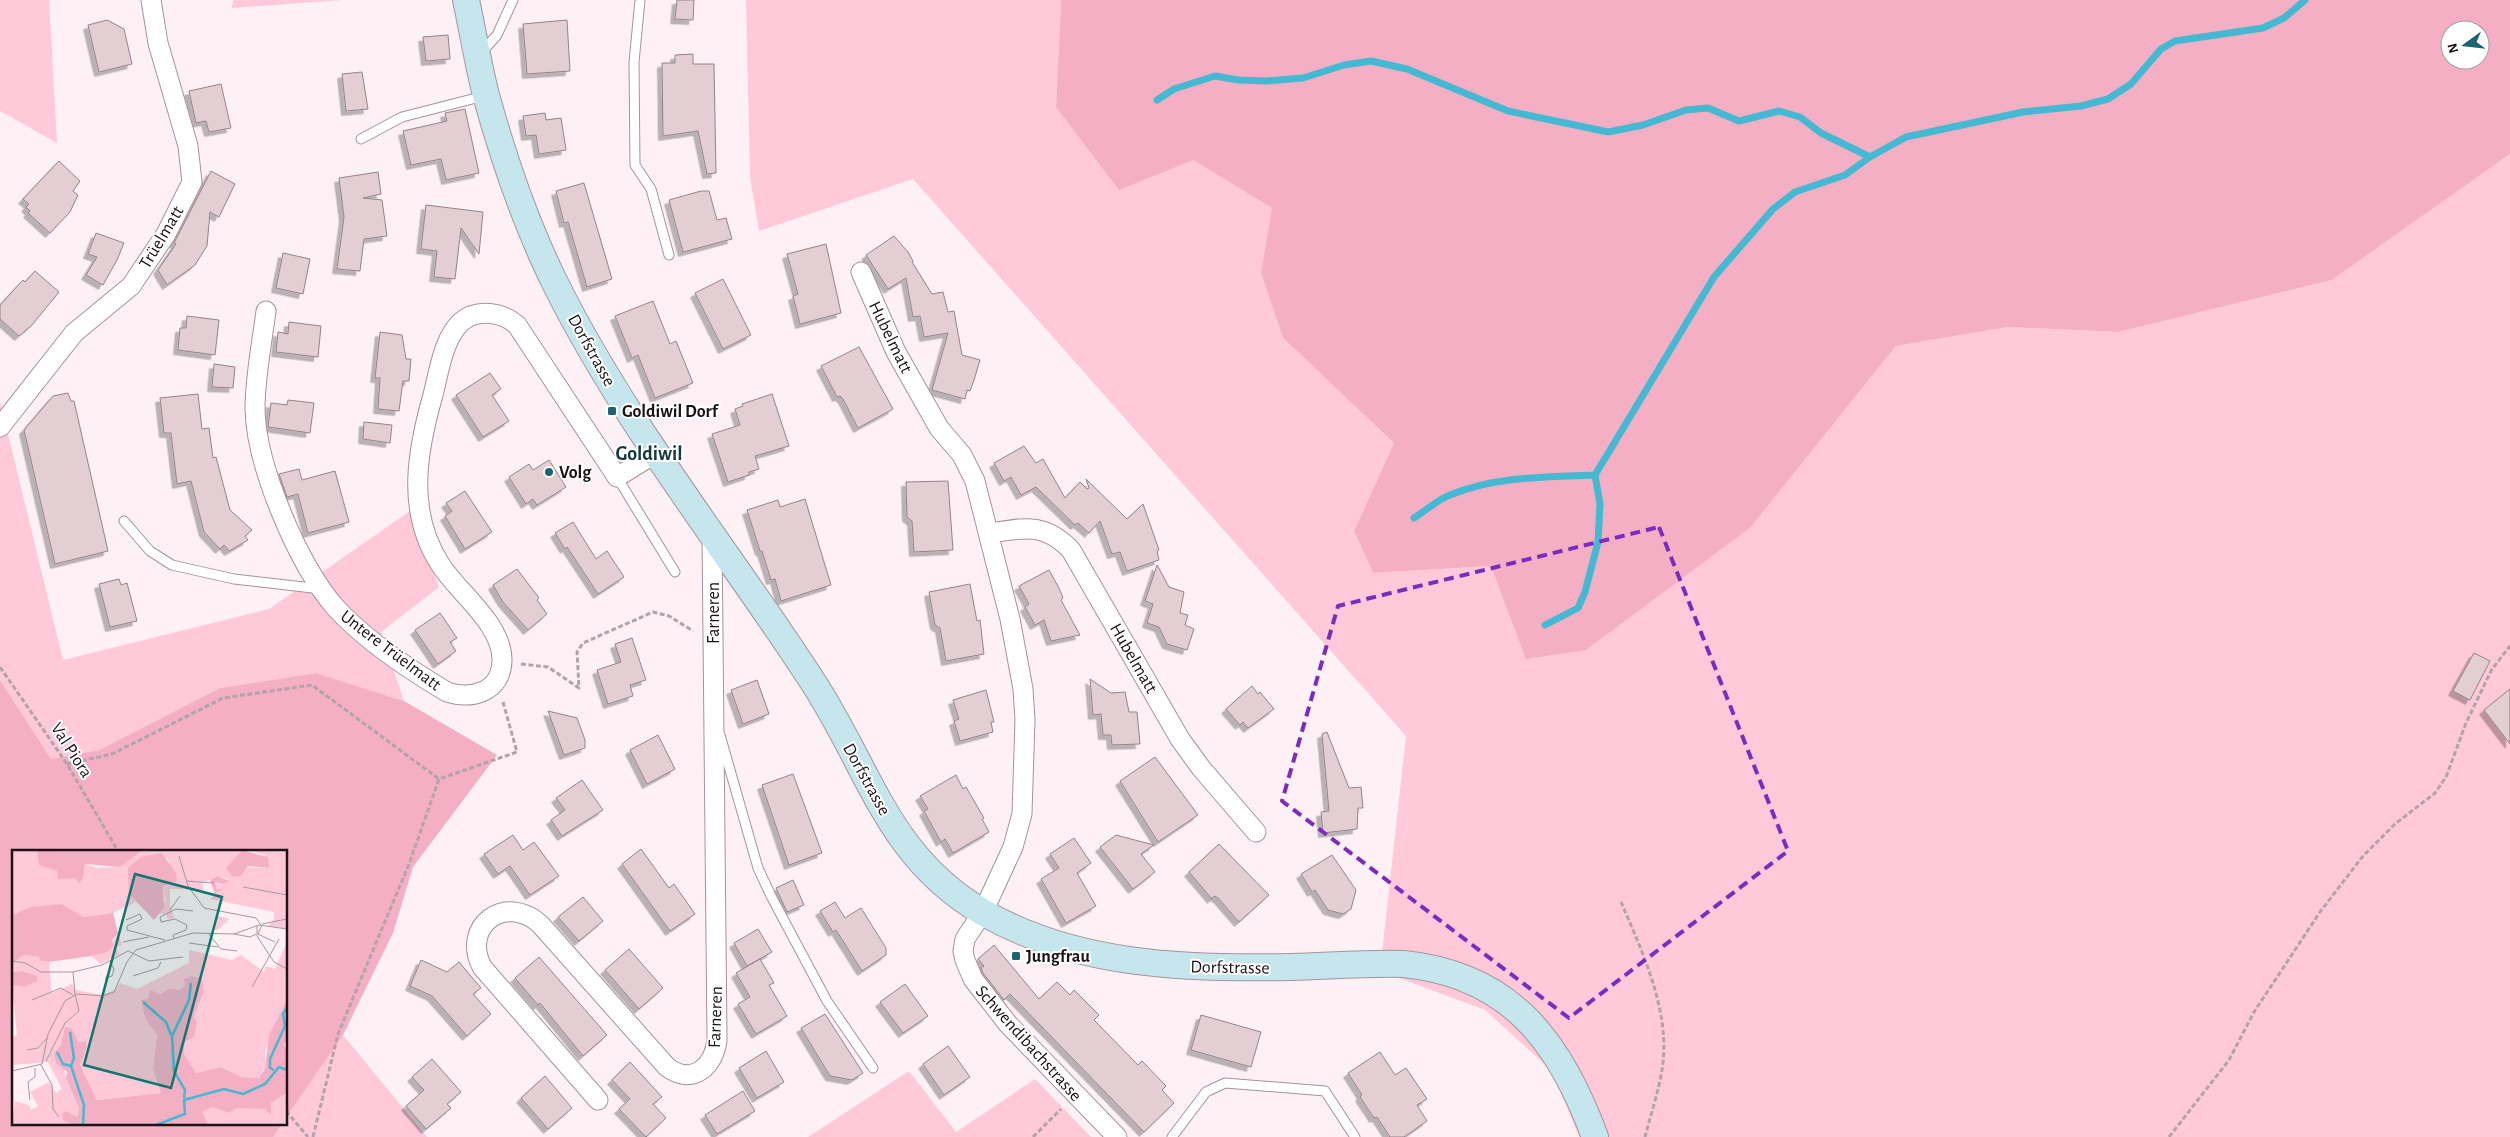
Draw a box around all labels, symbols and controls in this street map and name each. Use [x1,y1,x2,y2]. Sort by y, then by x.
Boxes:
north arrow [2440,20,2490,70]
text: N [2445,42,2461,55]
street label: Trüelmatt [136,203,188,272]
street label: Hubelmatt [865,299,915,376]
street label: Dorfstrasse [564,311,618,390]
place label: Goldiwil Dorf [622,403,720,421]
marker: Goldiwil Dorf [606,405,618,417]
district label: Goldiwil [616,444,682,464]
place label: Volg [559,464,592,482]
marker: Volg [543,466,555,478]
street label: Farneren [705,582,723,644]
street label: Untere Trüelmatt [337,607,444,694]
street label: Hubelmatt [1106,620,1160,697]
street label: Val Piora [47,720,95,781]
street label: Dorfstrasse [839,740,893,819]
inset map [12,850,288,1124]
place label: Jungfrau [1026,948,1090,966]
marker: Jungfrau [1010,950,1022,962]
street label: Dorfstrasse [1190,958,1270,978]
street label: Schwendibachstrasse [972,982,1085,1105]
street label: Farneren [706,986,726,1048]

